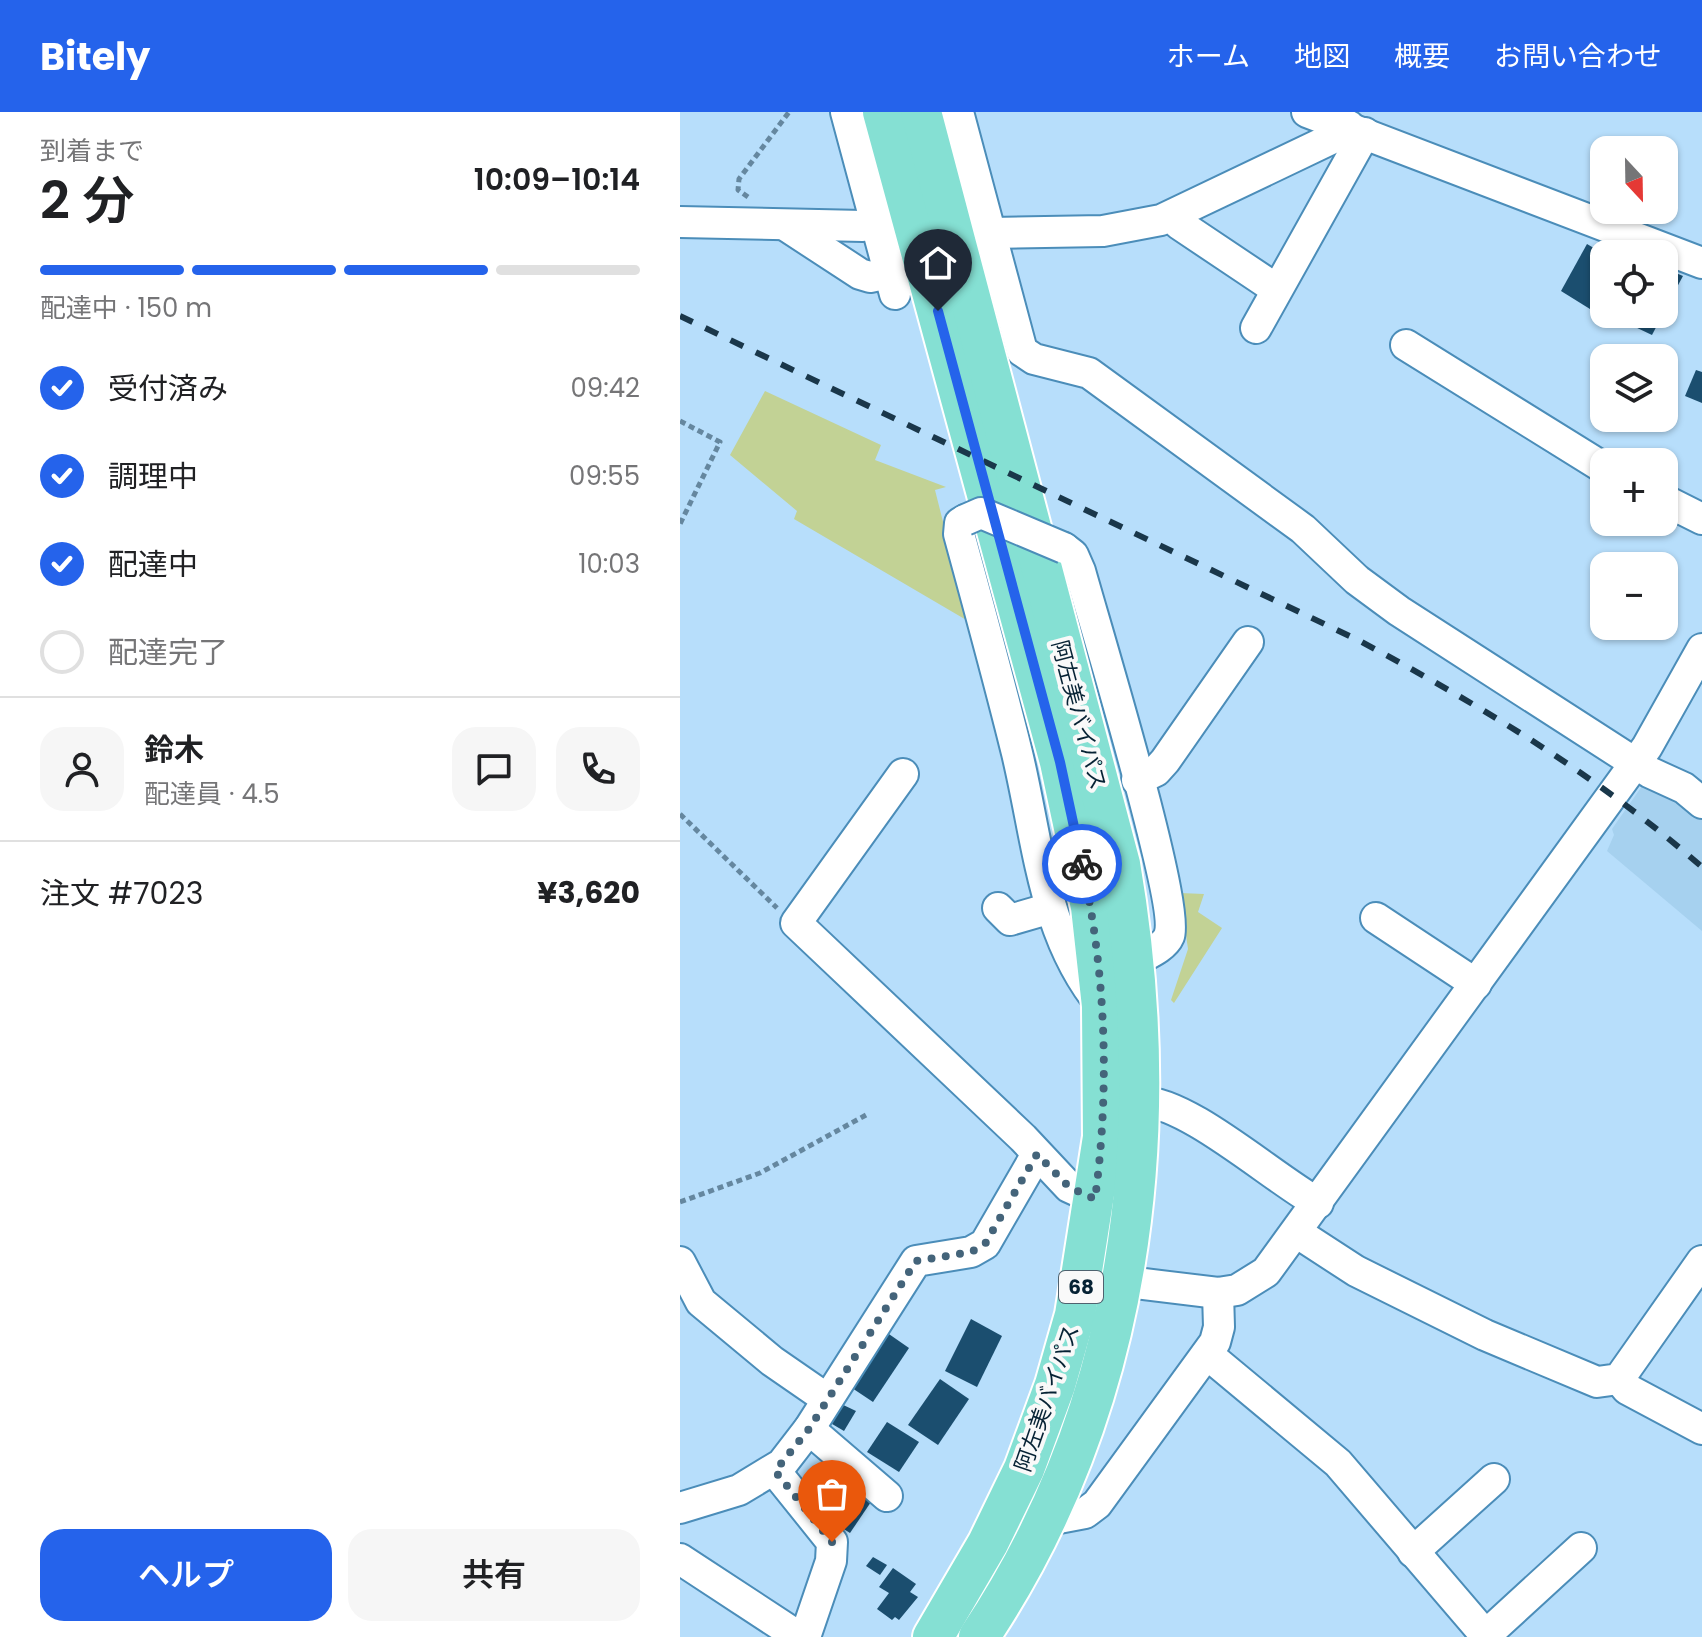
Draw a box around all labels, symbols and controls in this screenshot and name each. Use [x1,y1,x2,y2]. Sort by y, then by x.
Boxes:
text: Bitely [40,30,150,83]
text: ホーム [1167,37,1250,76]
text: 地図 [1294,37,1350,76]
text: 概要 [1394,37,1450,76]
text: お問い合わせ [1494,37,1662,76]
text: 到着まで [40,133,144,169]
north arrow [1590,136,1678,224]
map controls [1590,136,1678,640]
text: 10:09–10:14 [474,158,640,201]
text: 2 分 [40,164,134,237]
pin [904,229,972,311]
button: locate [1590,240,1678,328]
icon: home [916,241,960,285]
text: 配達中 · 150 m [40,290,212,326]
button: layers [1590,344,1678,432]
icon: check [40,366,84,410]
text: 受付済み [108,367,228,410]
text: 09:42 [570,370,640,406]
button: + [1590,448,1678,536]
icon: check [40,454,84,498]
text: 調理中 [108,455,198,498]
text: 09:55 [569,458,640,494]
icon: check [40,542,84,586]
text: 配達中 [108,543,198,586]
text: 10:03 [578,546,640,582]
button: − [1590,552,1678,640]
text: 配達完了 [108,631,228,674]
street label: 阿左美バイパス [1044,637,1114,793]
button: person [40,727,124,811]
button: chat [452,727,536,811]
button: phone [556,727,640,811]
text: 鈴木 [144,728,204,771]
text: 配達員 · 4.5 [144,776,280,812]
courier [1042,824,1122,904]
icon: bike [1060,842,1104,886]
text: ¥3,620 [537,871,640,914]
text: 注文 #7023 [40,872,203,915]
road number: 68 [1059,1271,1103,1303]
street label: 阿左美バイパス [1007,1320,1087,1476]
pin [798,1460,866,1542]
icon: bag [810,1472,854,1516]
button: ヘルプ [40,1529,332,1621]
button: 共有 [348,1529,640,1621]

